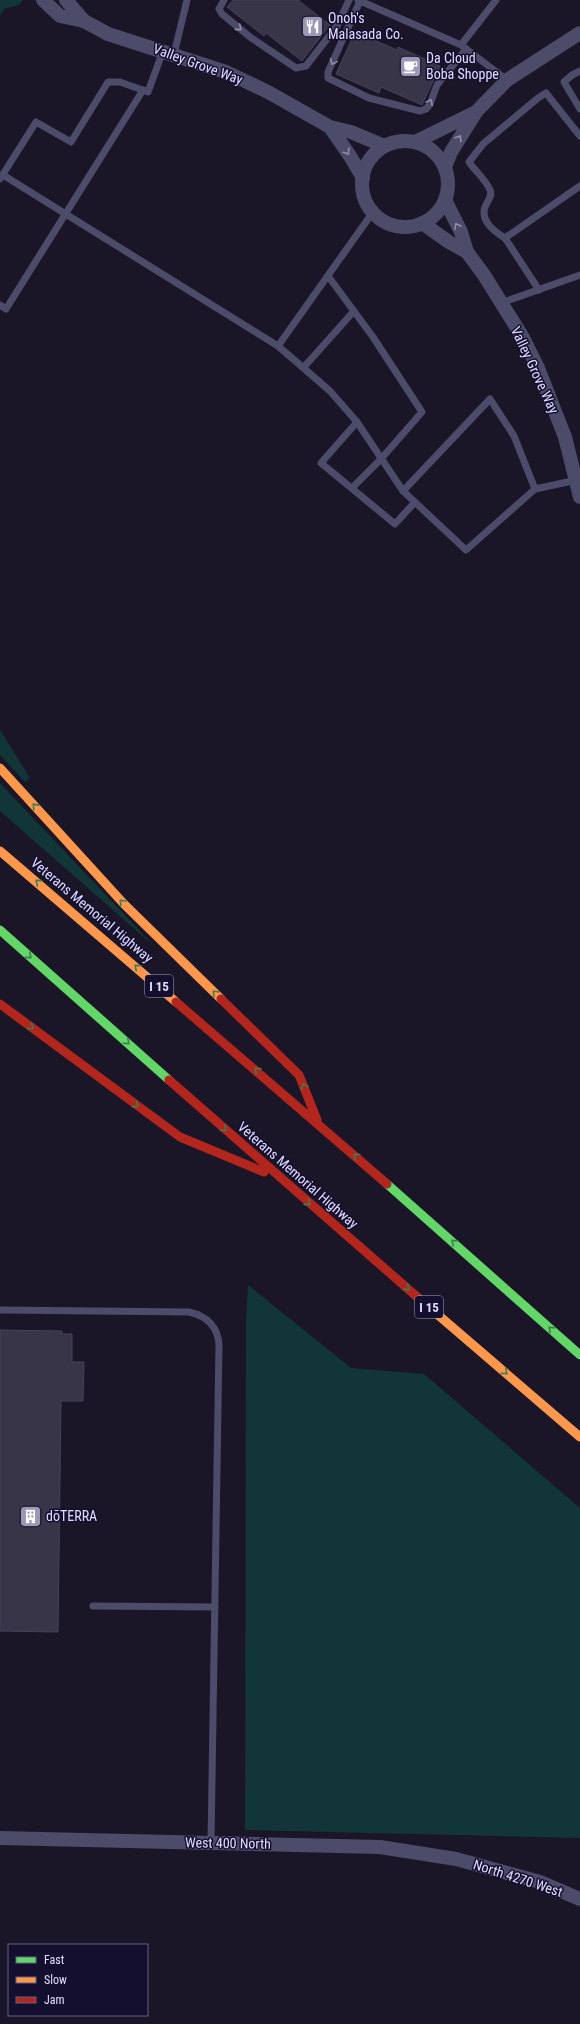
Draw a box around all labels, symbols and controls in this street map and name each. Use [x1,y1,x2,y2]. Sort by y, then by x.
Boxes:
place label: Onoh's Malasada Co. [328,10,404,42]
restaurant icon: Onoh's Malasada Co. [300,13,326,39]
one-way arrow [235,24,242,31]
street label: Valley Grove Way [151,40,245,88]
place label: Da Cloud Boba Shoppe [426,50,499,82]
cafe icon: Da Cloud Boba Shoppe [398,53,424,79]
one-way arrow [330,58,338,65]
one-way arrow [425,99,433,106]
one-way arrow [454,135,461,142]
one-way arrow [342,147,349,154]
one-way arrow [454,223,461,230]
street label: Valley Grove Way [508,324,562,416]
one-way arrow [32,803,39,811]
street label: Veterans Memorial Highway [28,854,156,966]
one-way arrow [35,880,43,887]
one-way arrow [119,899,127,907]
one-way arrow [25,951,32,958]
one-way arrow [134,964,142,971]
road number: I 15 [145,975,173,997]
one-way arrow [212,990,220,997]
one-way arrow [27,1023,34,1030]
one-way arrow [122,1038,129,1045]
one-way arrow [254,1068,261,1075]
one-way arrow [300,1083,308,1090]
one-way arrow [132,1100,139,1108]
street label: Veterans Memorial Highway [235,1118,362,1232]
one-way arrow [219,1124,227,1131]
one-way arrow [354,1154,361,1161]
one-way arrow [303,1198,311,1205]
one-way arrow [451,1239,459,1247]
one-way arrow [402,1283,409,1290]
road number: I 15 [415,1296,443,1318]
one-way arrow [548,1326,556,1334]
one-way arrow [500,1368,508,1375]
building icon: dōTERRA [17,1503,43,1529]
place label: dōTERRA [46,1508,97,1524]
street label: West 400 North [185,1834,271,1852]
street label: North 4270 West [471,1856,565,1900]
legend [8,1944,148,2016]
text: Fast [44,1953,65,1967]
text: Slow [44,1973,67,1987]
text: Jam [44,1993,65,2007]

